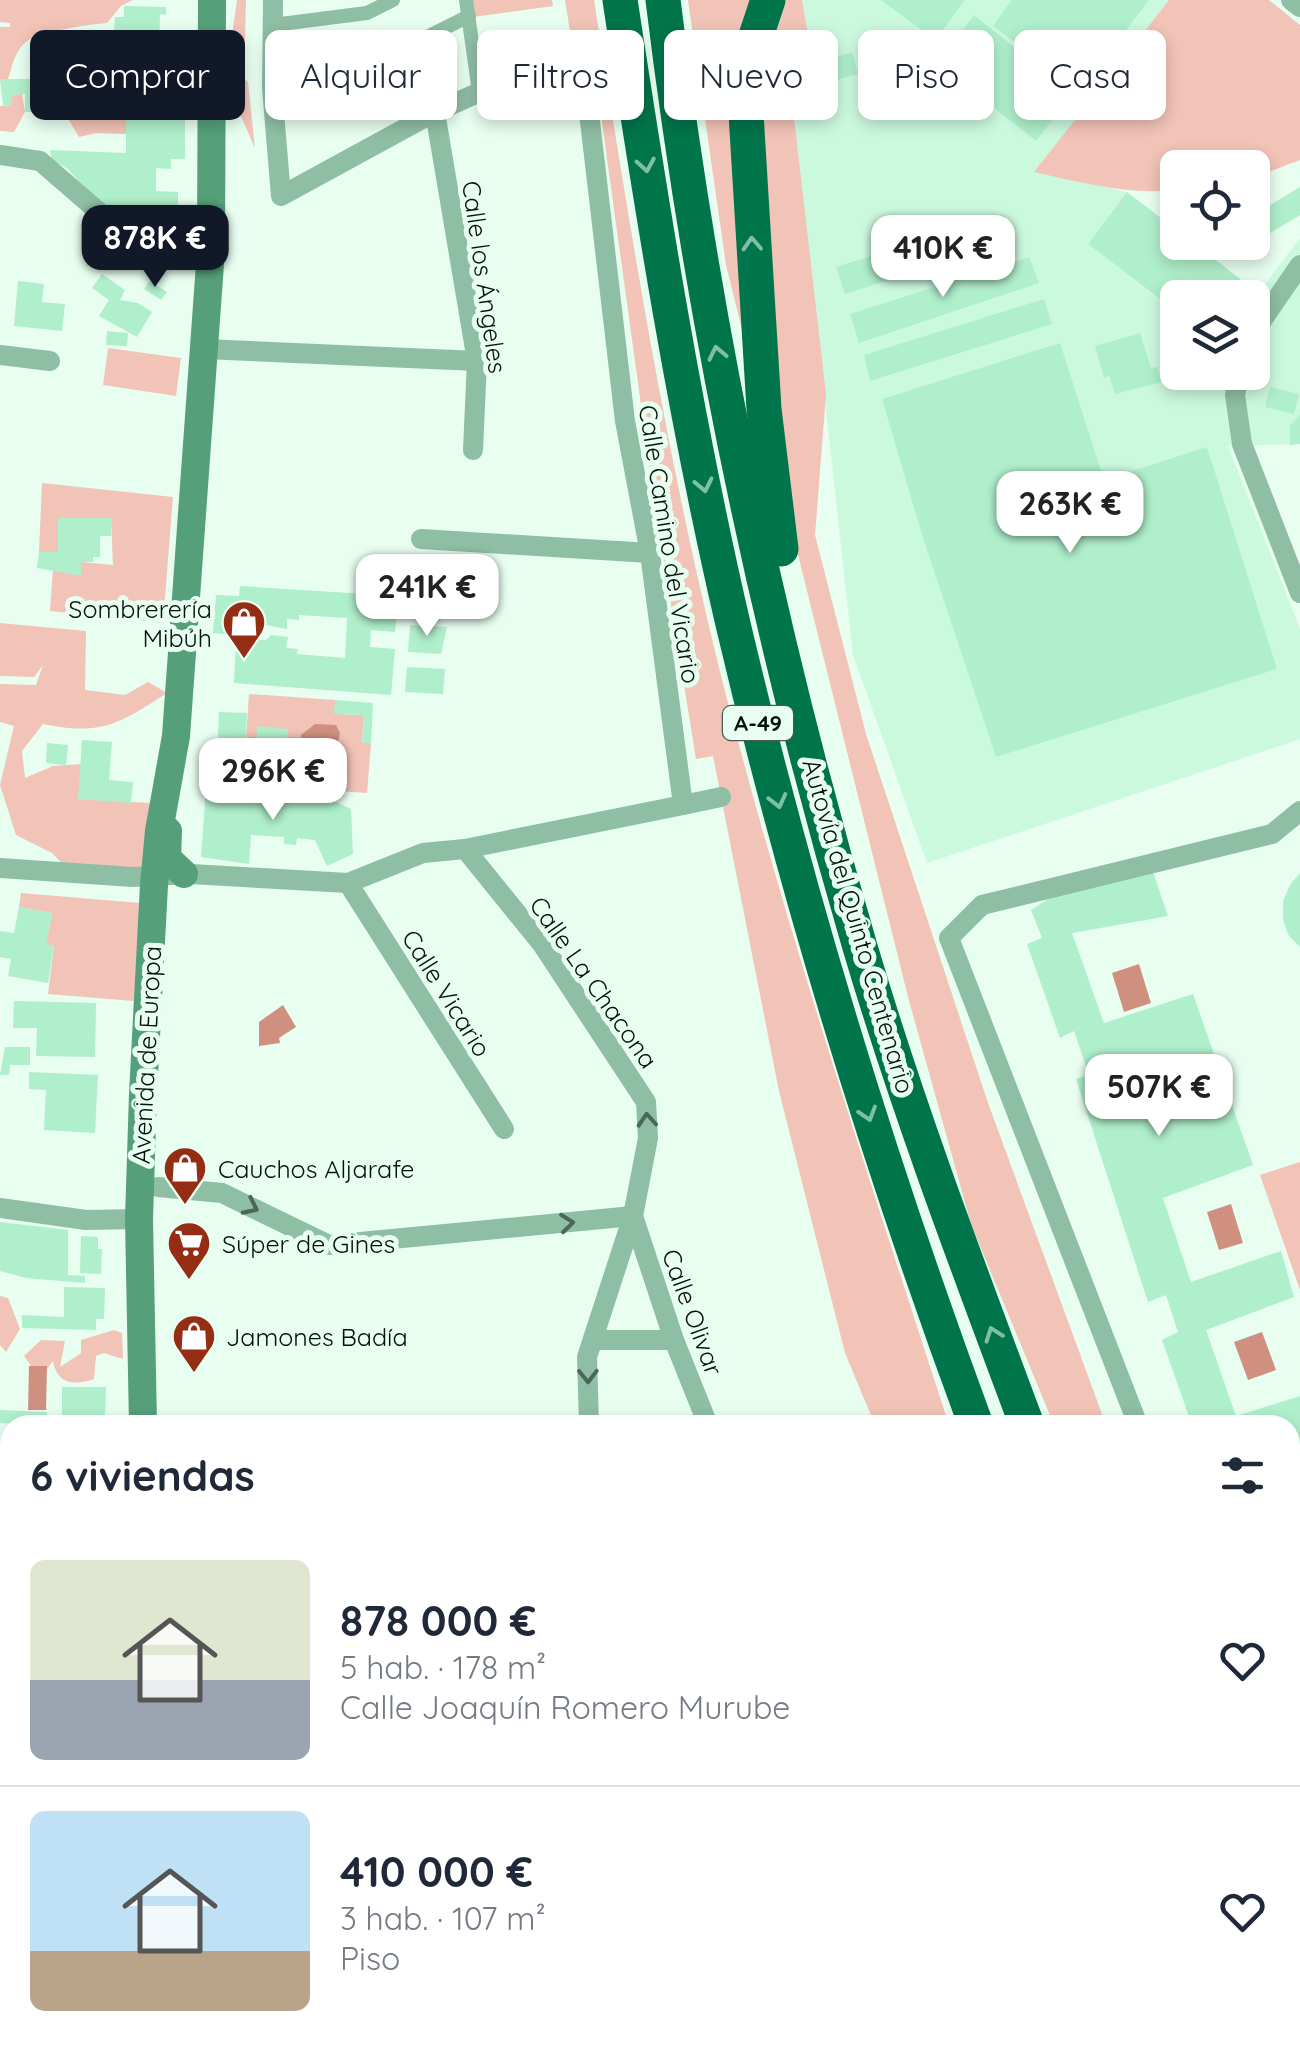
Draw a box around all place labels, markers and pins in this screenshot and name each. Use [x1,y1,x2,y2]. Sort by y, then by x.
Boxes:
pin: 878K € [74,205,236,290]
pin: 410K € [862,215,1024,300]
pin: 263K € [989,471,1151,556]
pin: 241K € [346,554,508,639]
place label: Sombrerería Mibúh [68,593,212,653]
shop icon: Sombrerería Mibúh [221,599,267,660]
pin: 296K € [192,738,354,823]
pin: 507K € [1078,1054,1240,1139]
shop icon: Cauchos Aljarafe [162,1145,208,1206]
place label: Cauchos Aljarafe [218,1153,414,1184]
supermarket icon: Súper de Gines [166,1220,212,1281]
place label: Súper de Gines [222,1228,395,1259]
shop icon: Jamones Badía [171,1313,217,1374]
place label: Jamones Badía [226,1321,408,1352]

